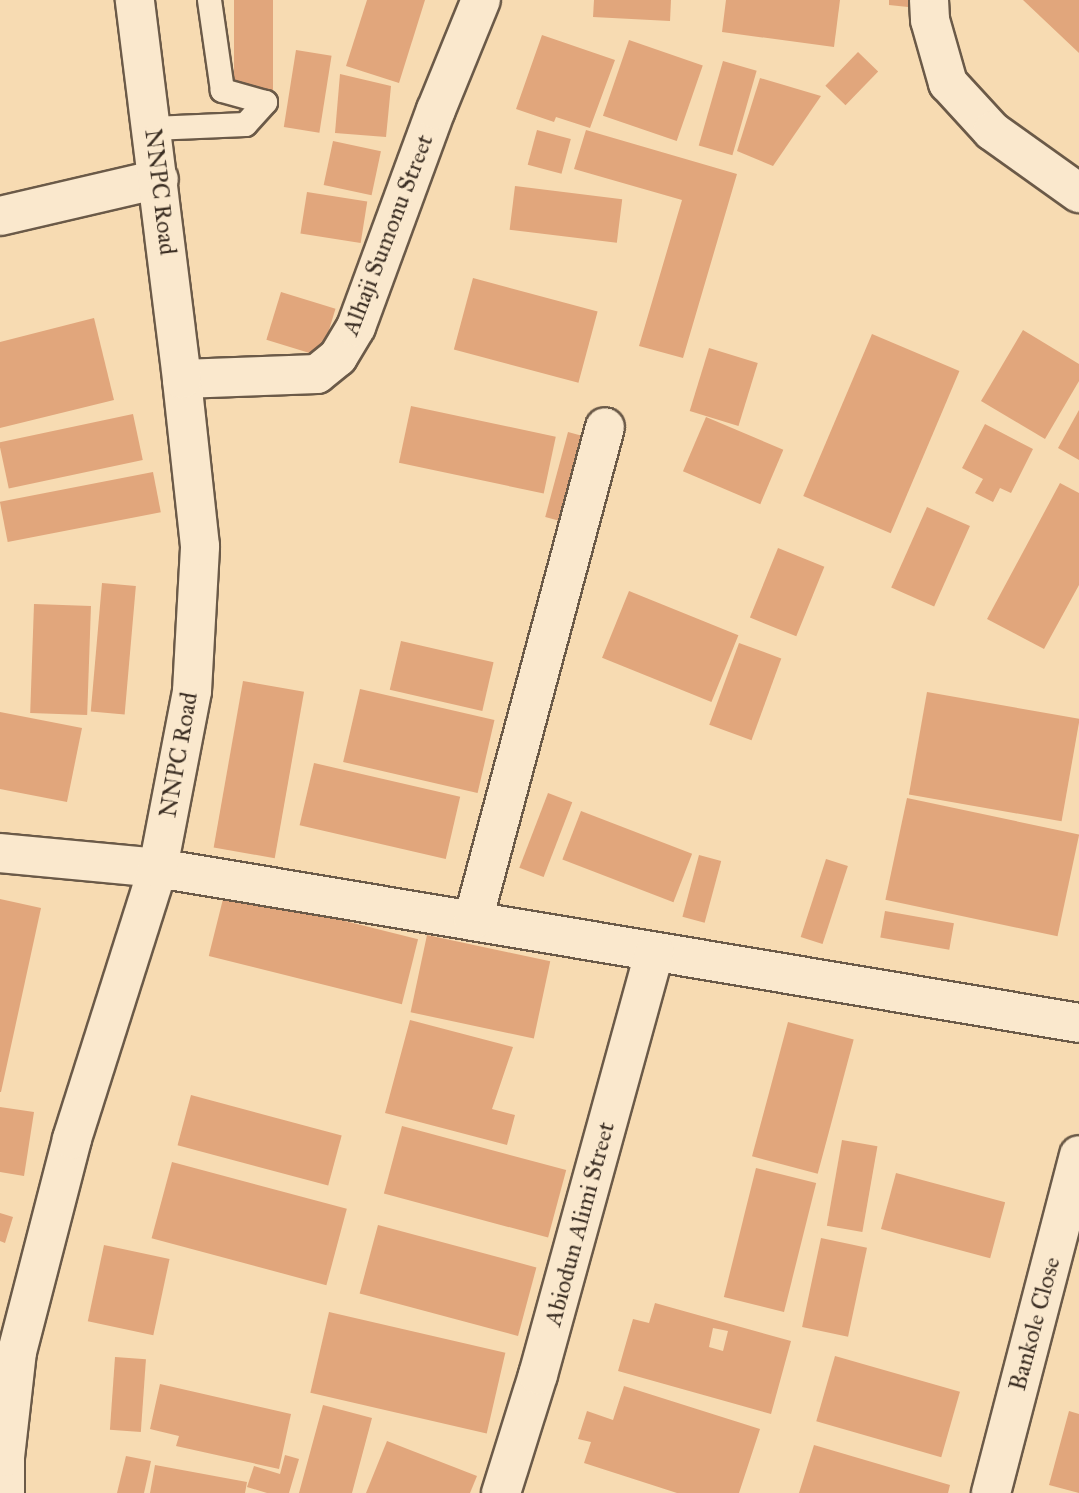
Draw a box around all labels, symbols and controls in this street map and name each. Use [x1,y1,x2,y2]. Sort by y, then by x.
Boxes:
street label: NNPC Road [138,127,182,257]
street label: Alhaji Sumonu Street [336,130,440,340]
street label: NNPC Road [154,690,204,820]
street label: Abiodun Alimi Street [539,1119,621,1329]
street label: Bankole Close [1003,1254,1067,1394]

